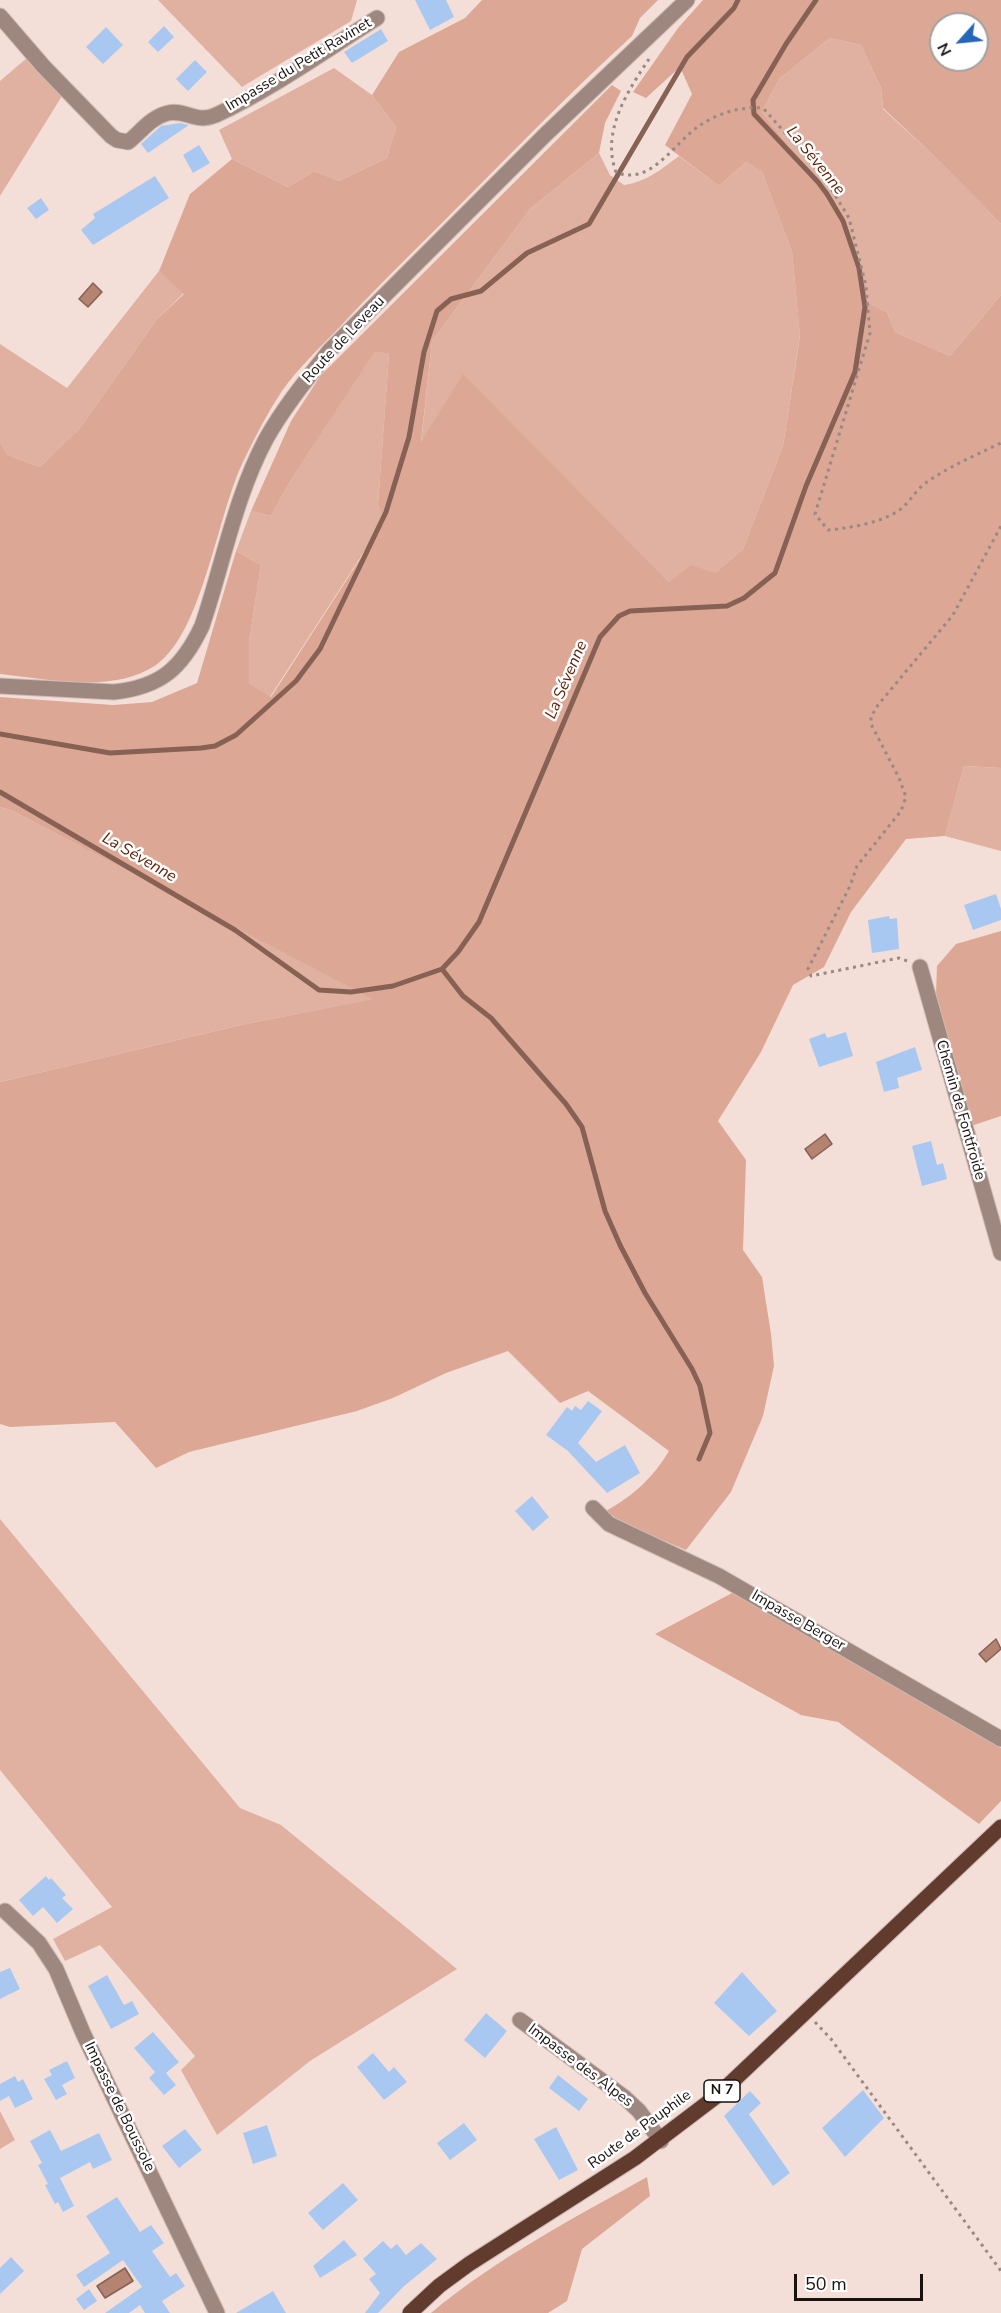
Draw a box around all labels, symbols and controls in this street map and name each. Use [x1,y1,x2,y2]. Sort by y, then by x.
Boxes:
north arrow [929,12,989,72]
street label: Impasse du Petit Ravinet [223,14,375,116]
text: N [932,39,957,60]
water label: La Sévenne [781,123,849,199]
street label: Route de Leveau [299,293,389,387]
water label: La Sévenne [542,638,592,722]
water label: La Sévenne [98,829,180,887]
street label: Chemin de Fontfroide [931,1038,989,1182]
street label: Impasse Berger [748,1587,848,1655]
street label: Impasse des Alpes [524,2021,636,2111]
street label: Impasse de Boussole [80,2039,158,2175]
road number: N 7 [704,2080,740,2102]
street label: Route de Pauphile [585,2087,695,2173]
scale bar [797,2262,926,2300]
text: 50 m [805,2272,847,2296]

